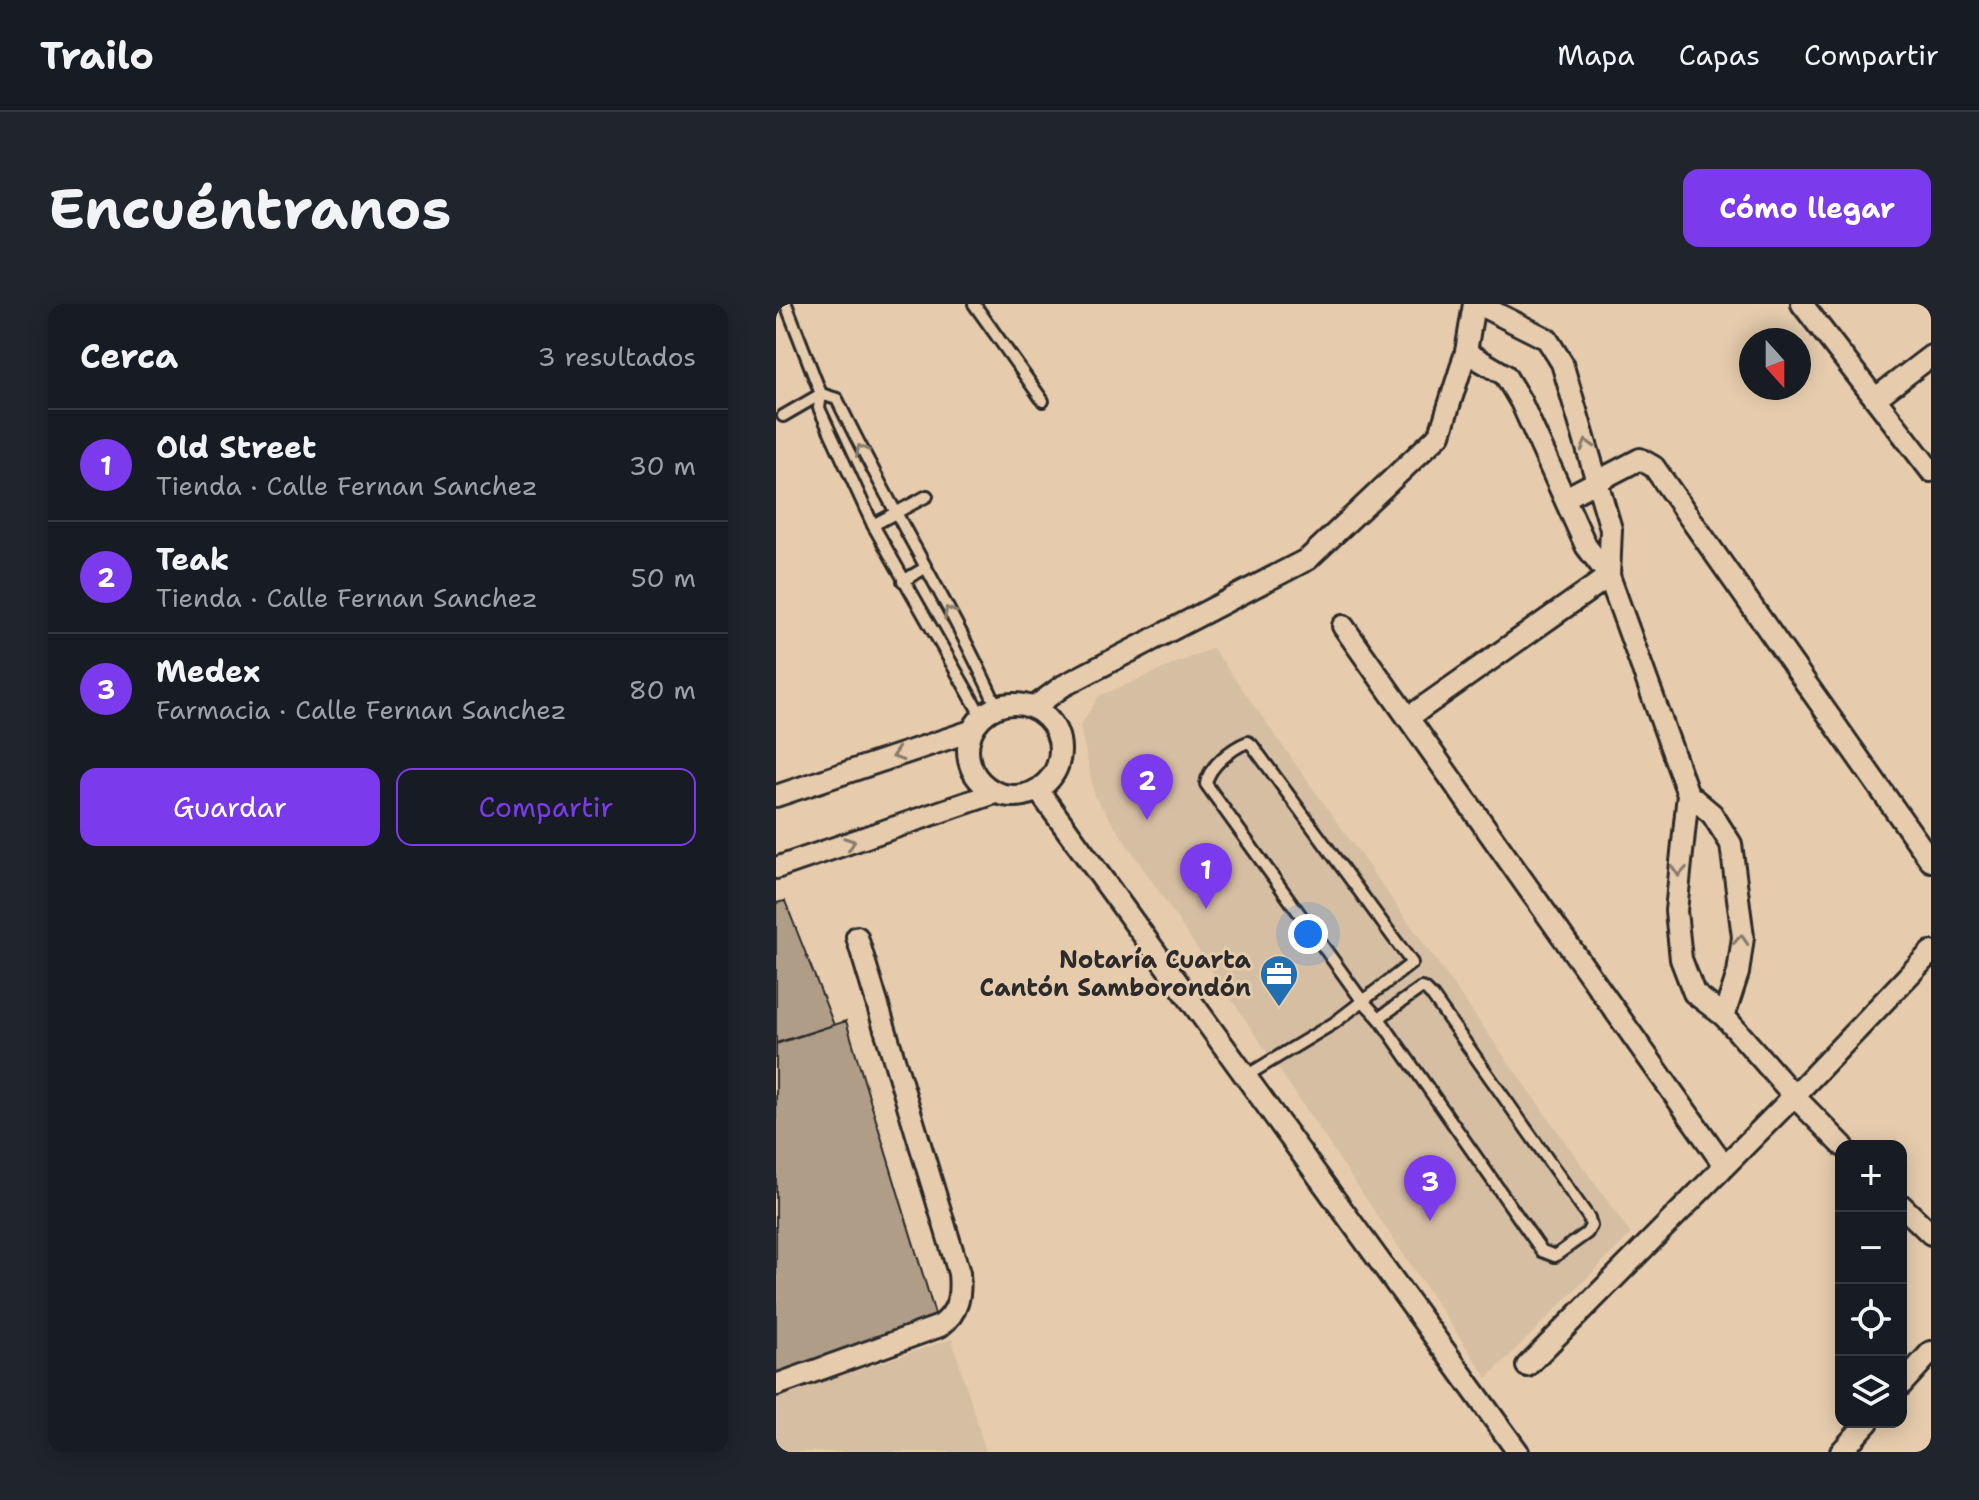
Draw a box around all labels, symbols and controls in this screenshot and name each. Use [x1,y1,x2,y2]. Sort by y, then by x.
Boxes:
text: Trailo [40,30,154,81]
text: Mapa [1557,36,1635,74]
text: Capas [1679,36,1760,74]
text: Compartir [1804,36,1939,74]
button: Cómo llegar [1683,169,1931,247]
text: Encuéntranos [48,171,451,246]
north arrow [1739,328,1811,400]
text: Cerca [80,333,178,379]
text: 3 resultados [537,339,696,374]
text: Old Street [156,427,316,468]
one-way arrow [1580,439,1596,453]
one-way arrow [856,443,871,458]
text: 1 [100,448,112,483]
text: 30 m [629,448,696,483]
text: Tienda · Calle Fernan Sanchez [156,468,538,503]
text: Teak [156,539,229,580]
text: 2 [97,560,115,595]
text: 50 m [631,560,696,595]
text: Tienda · Calle Fernan Sanchez [156,580,538,615]
one-way arrow [943,606,959,621]
text: Medex [156,651,260,692]
text: 3 [97,672,115,707]
text: 80 m [629,672,696,707]
text: Farmacia · Calle Fernan Sanchez [156,692,566,727]
one-way arrow [891,746,905,762]
pin: 2 [1121,754,1173,820]
button: Guardar [80,768,380,846]
button: Compartir [396,768,696,846]
one-way arrow [842,836,856,852]
pin: 1 [1180,843,1232,909]
one-way arrow [1671,865,1688,878]
your location [1288,914,1328,954]
one-way arrow [1733,933,1750,946]
place label: Notaría Cuarta Cantón Samborondón [980,944,1252,1004]
office icon: Notaría Cuarta Cantón Samborondón [1258,953,1300,1008]
map controls [1835,1140,1907,1428]
button: + [1835,1140,1907,1212]
pin: 3 [1404,1155,1456,1221]
button: − [1835,1212,1907,1284]
button: locate [1835,1284,1907,1356]
button: layers [1835,1356,1907,1428]

